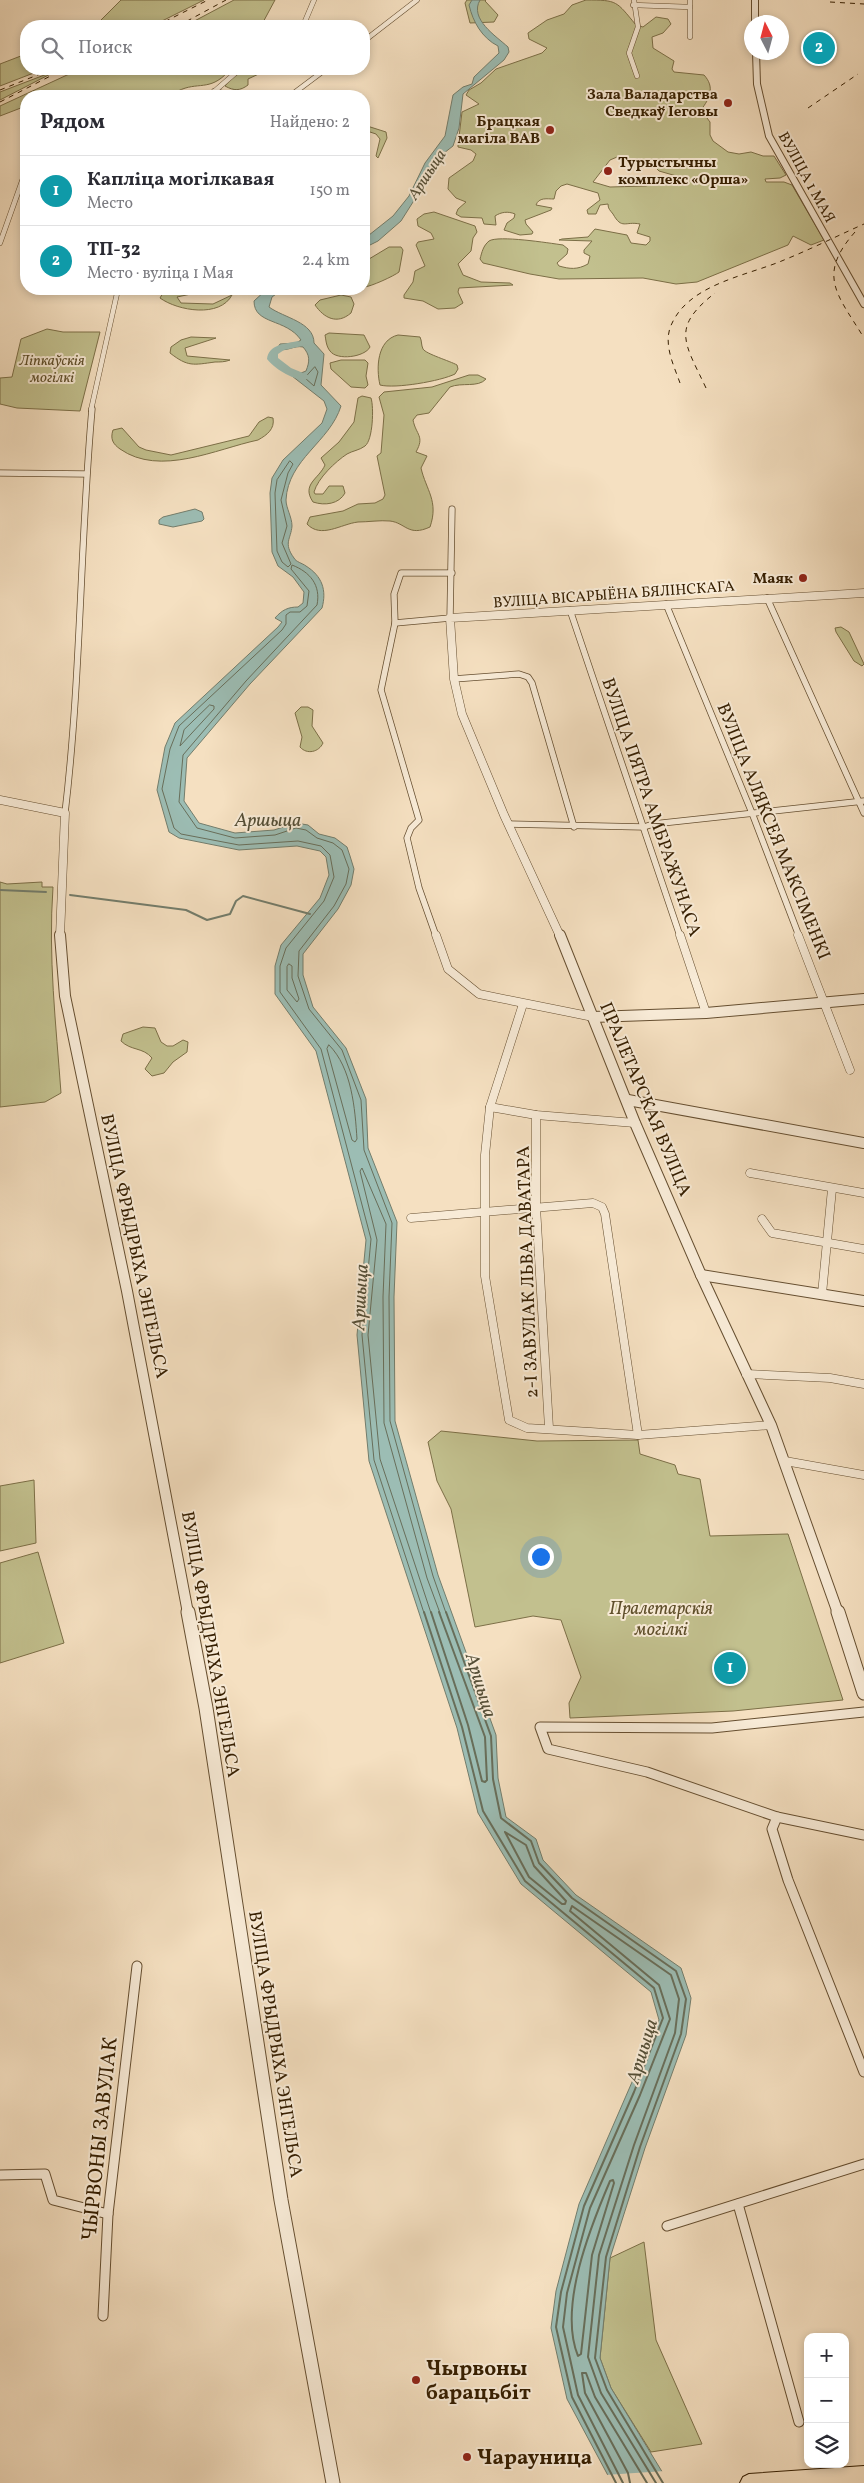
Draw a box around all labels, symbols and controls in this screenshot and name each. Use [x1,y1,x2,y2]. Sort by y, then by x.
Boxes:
north arrow [744,15,789,60]
search box [20,20,370,75]
pin: 2 [803,29,835,67]
icon: search [38,34,66,62]
text: Поиск [78,35,132,61]
place label: Зала Валадарства Сведкаў Іеговы [587,85,718,123]
marker: Зала Валадарства Сведкаў Іеговы [722,97,734,109]
text: Рядом [40,108,105,137]
text: Найдено: 2 [270,112,350,134]
place label: Брацкая магіла ВАВ [458,112,540,150]
marker: Брацкая магіла ВАВ [544,124,556,136]
street label: ВУЛІЦА 1 МАЯ [772,128,839,227]
water label: Аршыца [403,145,452,205]
place label: Турыстычны комплекс «Орша» [618,153,748,191]
marker: Турыстычны комплекс «Орша» [602,165,614,177]
text: Капліца могілкавая [87,167,274,193]
text: 1 [53,180,59,202]
text: 150 m [309,180,350,202]
text: Место [87,193,133,215]
text: ТП-32 [87,237,141,263]
text: 2 [52,250,60,272]
text: 2.4 km [302,250,350,272]
text: Место · вуліца 1 Мая [87,263,233,285]
park label: Ліпкаўскія могілкі [18,351,85,389]
place label: Маяк [753,569,793,590]
marker: Маяк [797,572,809,584]
street label: ВУЛІЦА ВІСАРЫЁНА БЯЛІНСКАГА [493,577,736,614]
street label: ВУЛІЦА ПЯТРА АМБРАЖУНАСА [594,675,707,941]
street label: ВУЛІЦА АЛЯКСЕЯ МАКСІМЕНКІ [710,700,836,964]
water label: Аршыца [234,808,301,834]
street label: ПРАЛЕТАРСКАЯ ВУЛІЦА [592,999,697,1201]
street label: ВУЛІЦА ФРЫДРЫХА ЭНГЕЛЬСА [93,1112,174,1381]
street label: 2-І ЗАВУЛАК ЛЬВА ДАВАТАРА [512,1145,545,1399]
water label: Аршыца [346,1263,376,1332]
street label: ВУЛІЦА ФРЫДРЫХА ЭНГЕЛЬСА [174,1509,245,1780]
your location [528,1544,554,1570]
park label: Пралетарскія могілкі [609,1597,713,1643]
water label: Аршыца [458,1649,502,1721]
pin: 1 [714,1649,746,1687]
street label: ВУЛІЦА ФРЫДРЫХА ЭНГЕЛЬСА [241,1909,308,2180]
water label: Аршыца [620,2016,665,2088]
street label: ЧЫРВОНЫ ЗАВУЛАК [75,2036,126,2243]
map controls [804,2333,849,2468]
button: + [804,2333,849,2378]
place label: Чырвоны барацьбіт [426,2355,531,2408]
marker: Чырвоны барацьбіт [410,2374,422,2386]
button: − [804,2378,849,2423]
button: layers [804,2423,849,2468]
place label: Чарауница [477,2444,592,2473]
marker: Чарауница [461,2451,473,2463]

